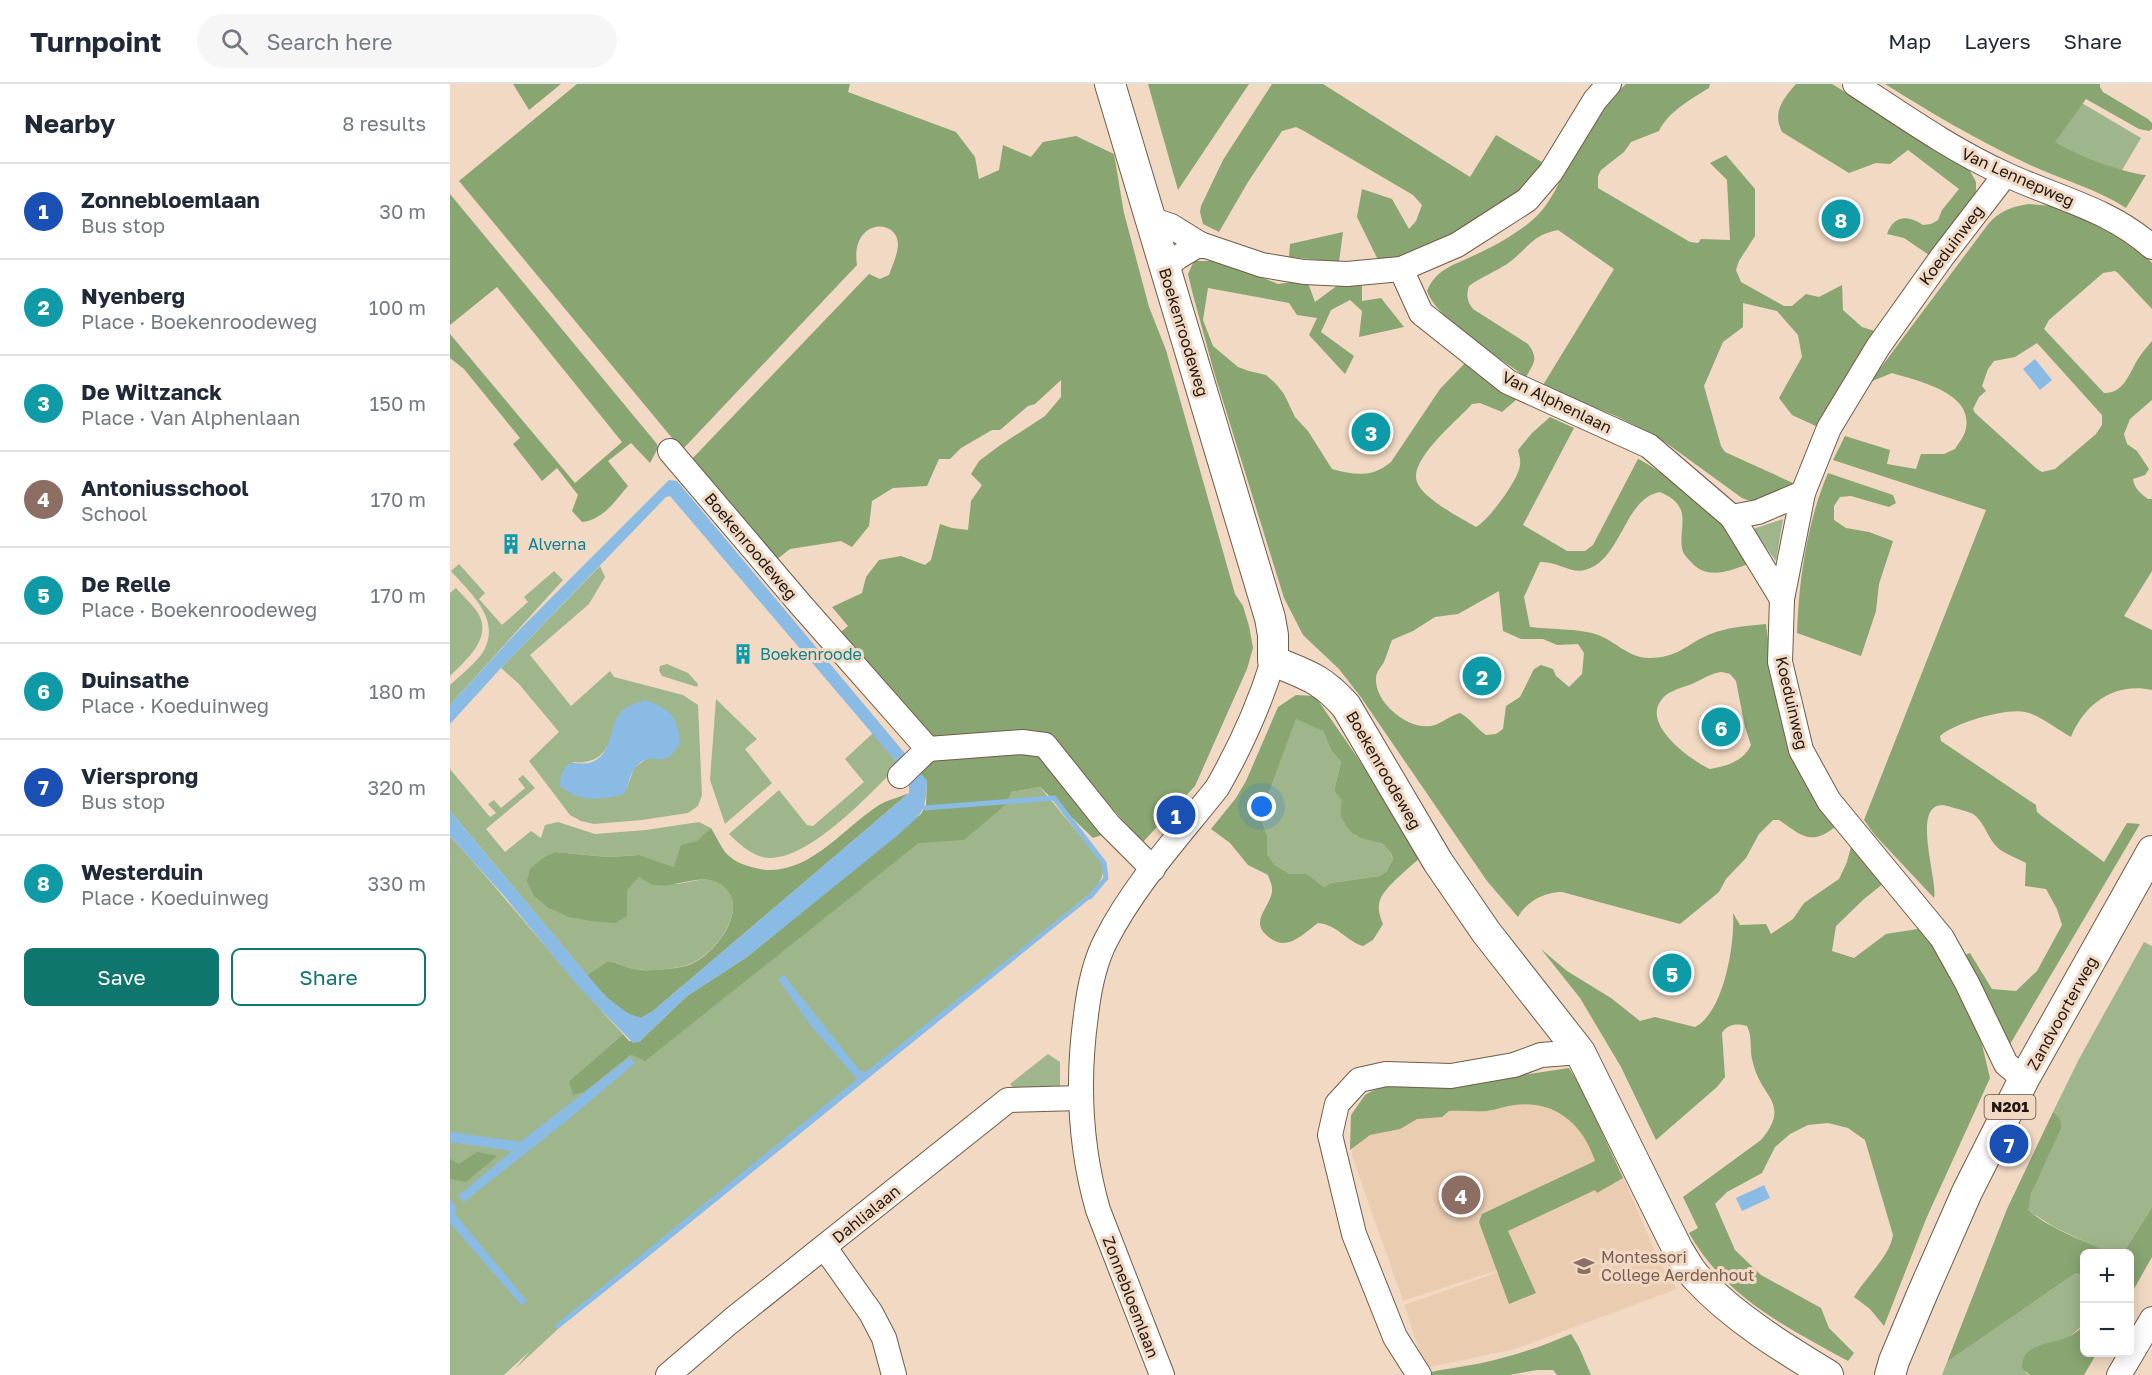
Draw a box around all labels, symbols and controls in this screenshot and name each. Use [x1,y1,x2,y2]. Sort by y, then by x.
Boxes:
search box [197,14,617,68]
text: Turnpoint [30,25,161,58]
icon: search [218,25,251,58]
text: Search here [266,28,393,55]
text: Map [1888,28,1931,54]
text: Layers [1964,28,2031,54]
text: Share [2064,28,2122,54]
text: Nearby [24,108,115,139]
text: 8 results [342,111,426,135]
street label: Van Lennepweg [1958,143,2078,211]
text: Zonnebloemlaan [81,186,260,213]
pin: 8 [1822,196,1860,242]
text: 1 [38,199,49,223]
text: 30 m [379,199,426,223]
street label: Koeduinweg [1914,201,1988,289]
text: Bus stop [81,213,165,237]
street label: Boekenroodeweg [1155,265,1213,399]
text: Nyenberg [81,282,185,309]
text: 2 [37,295,50,319]
text: 100 m [369,295,426,319]
text: Place · Boekenroodeweg [81,309,317,333]
street label: Van Alphenlaan [1499,367,1615,437]
text: De Wiltzanck [81,378,222,405]
text: 3 [37,391,50,415]
text: 150 m [370,391,426,415]
text: Place · Van Alphenlaan [81,405,300,429]
pin: 3 [1352,410,1390,454]
text: Antoniusschool [81,474,249,501]
text: 4 [37,487,50,511]
text: 170 m [371,487,426,511]
street label: Boekenroodeweg [700,488,802,604]
text: School [81,501,147,525]
building icon: Alverna [499,532,523,556]
place label: Alverna [528,534,586,554]
text: De Relle [81,570,171,597]
text: 5 [37,583,50,607]
text: 170 m [371,583,426,607]
text: Place · Boekenroodeweg [81,597,317,621]
building icon: Boekenroode [731,642,755,666]
place label: Boekenroode [760,644,862,664]
pin: 2 [1462,654,1502,698]
street label: Koeduinweg [1772,654,1812,752]
text: Duinsathe [81,666,189,693]
text: 6 [37,679,50,703]
text: 180 m [369,679,426,703]
text: Place · Koeduinweg [81,693,269,717]
pin: 6 [1702,704,1740,750]
street label: Boekenroodeweg [1342,707,1426,833]
text: Viersprong [81,762,198,789]
text: 7 [38,775,49,799]
text: 320 m [368,775,426,799]
text: Bus stop [81,789,165,813]
pin: 1 [1156,792,1196,838]
your location [1247,792,1276,821]
text: Westerduin [81,858,203,885]
text: 8 [37,871,50,895]
text: 330 m [368,871,426,895]
text: Place · Koeduinweg [81,885,269,909]
button: Save [24,948,219,1006]
button: Share [231,948,426,1006]
pin: 5 [1652,950,1692,996]
street label: Zandvoorterweg [2022,953,2102,1073]
road number: N201 [1984,1095,2036,1119]
pin: 7 [1990,1122,2028,1166]
pin: 4 [1442,1172,1480,1218]
street label: Dahlialaan [828,1181,904,1247]
street label: Zonnebloemlaan [1099,1233,1163,1361]
place label: Montessori College Aerdenhout [1601,1247,1754,1285]
map controls [2080,1249,2134,1357]
button: + [2080,1249,2134,1303]
school or university icon: Montessori College Aerdenhout [1572,1254,1596,1278]
button: − [2080,1303,2134,1357]

